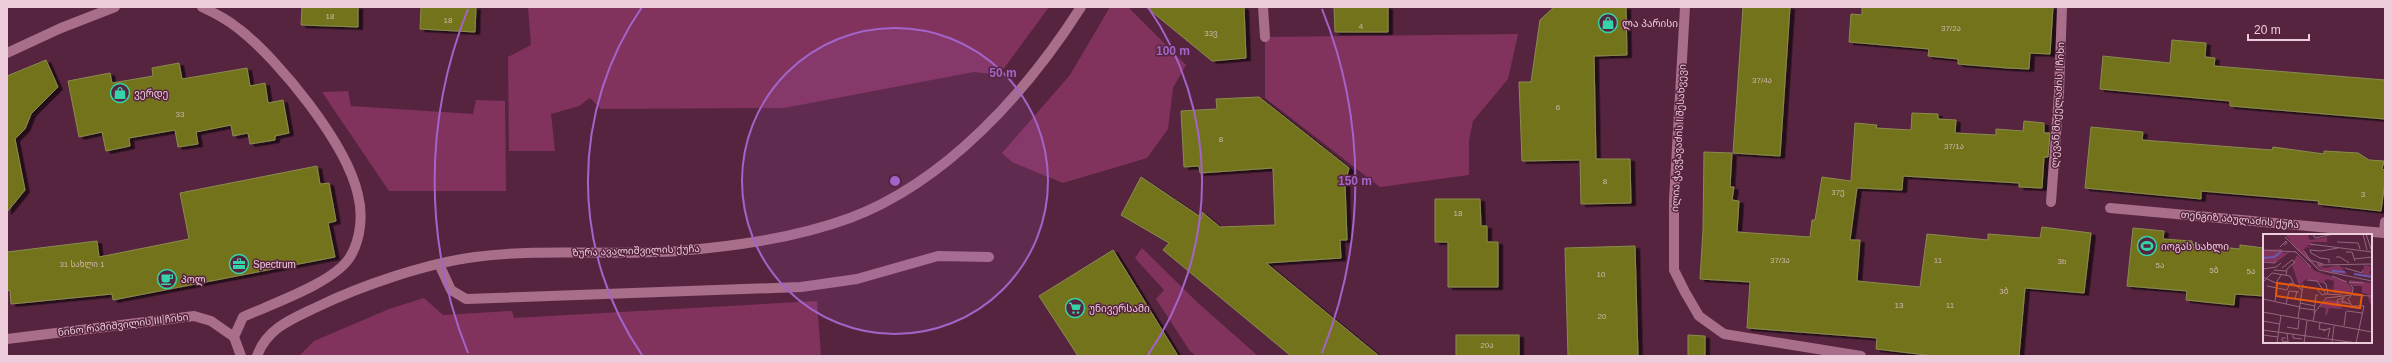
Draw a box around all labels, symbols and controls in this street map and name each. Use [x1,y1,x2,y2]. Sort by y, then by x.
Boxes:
house number: 18 [326,12,335,21]
shop icon: ლა პარისი [1597,12,1619,34]
house number: 18 [444,16,453,25]
scale bar [2248,16,2309,42]
place label: ლა პარისი [1622,18,1678,30]
house number: 4 [1359,22,1364,31]
text: 20 m [2254,23,2281,37]
house number: 37/2ა [1941,24,1961,33]
house number: 33ვ [1204,29,1218,38]
street label: ლევან მიქელაძის I ჩიხი [2049,42,2067,168]
text: 100 m [1156,44,1190,58]
street label: ილია ჭავჭავაძის I შესახვევი [1669,64,1689,212]
text: 50 m [989,66,1017,80]
house number: 37/4ა [1752,76,1772,85]
shop icon: ვერდე [109,82,131,104]
place label: ვერდე [134,88,168,100]
house number: 6 [1556,103,1561,112]
house number: 33 [176,110,185,119]
house number: 8 [1219,135,1224,144]
house number: 37/1ა [1944,142,1964,151]
centre of rings [888,174,902,188]
text: 150 m [1338,174,1372,188]
house number: 8 [1603,177,1608,186]
house number: 37ე [1831,188,1845,197]
house number: 3 [2361,190,2366,199]
house number: 18 [1454,209,1463,218]
street label: თენგიზ აბულაძის ქუჩა [2180,209,2299,231]
inset map [2263,234,2372,343]
sports icon: იოგას სახლი [2136,235,2158,257]
place label: იოგას სახლი [2161,241,2229,253]
street label: ზურა ავალიშვილის ქუჩა [572,243,700,259]
office icon: Spectrum [228,253,250,275]
house number: 37/3ა [1770,256,1790,265]
house number: 11 [1934,256,1943,265]
house number: 3b [2058,257,2067,266]
place label: Spectrum [253,259,296,270]
house number: 31 სახლი 1 [59,260,105,270]
house number: 5ა [2156,261,2164,270]
house number: 5ბ [2209,266,2219,275]
house number: 5ა [2247,267,2255,276]
cafe icon: პოლ [156,268,178,290]
house number: 10 [1597,270,1606,279]
place label: პოლ [181,274,206,286]
house number: 3ბ [1999,287,2009,296]
supermarket icon: უნივერსამი [1064,297,1086,319]
house number: 13 [1895,301,1904,310]
house number: 11 [1946,301,1955,310]
place label: უნივერსამი [1089,303,1150,315]
street label: ნინო რამიშვილის III ჩიხი [57,311,189,339]
house number: 20 [1598,312,1607,321]
house number: 20ა [1480,341,1494,350]

